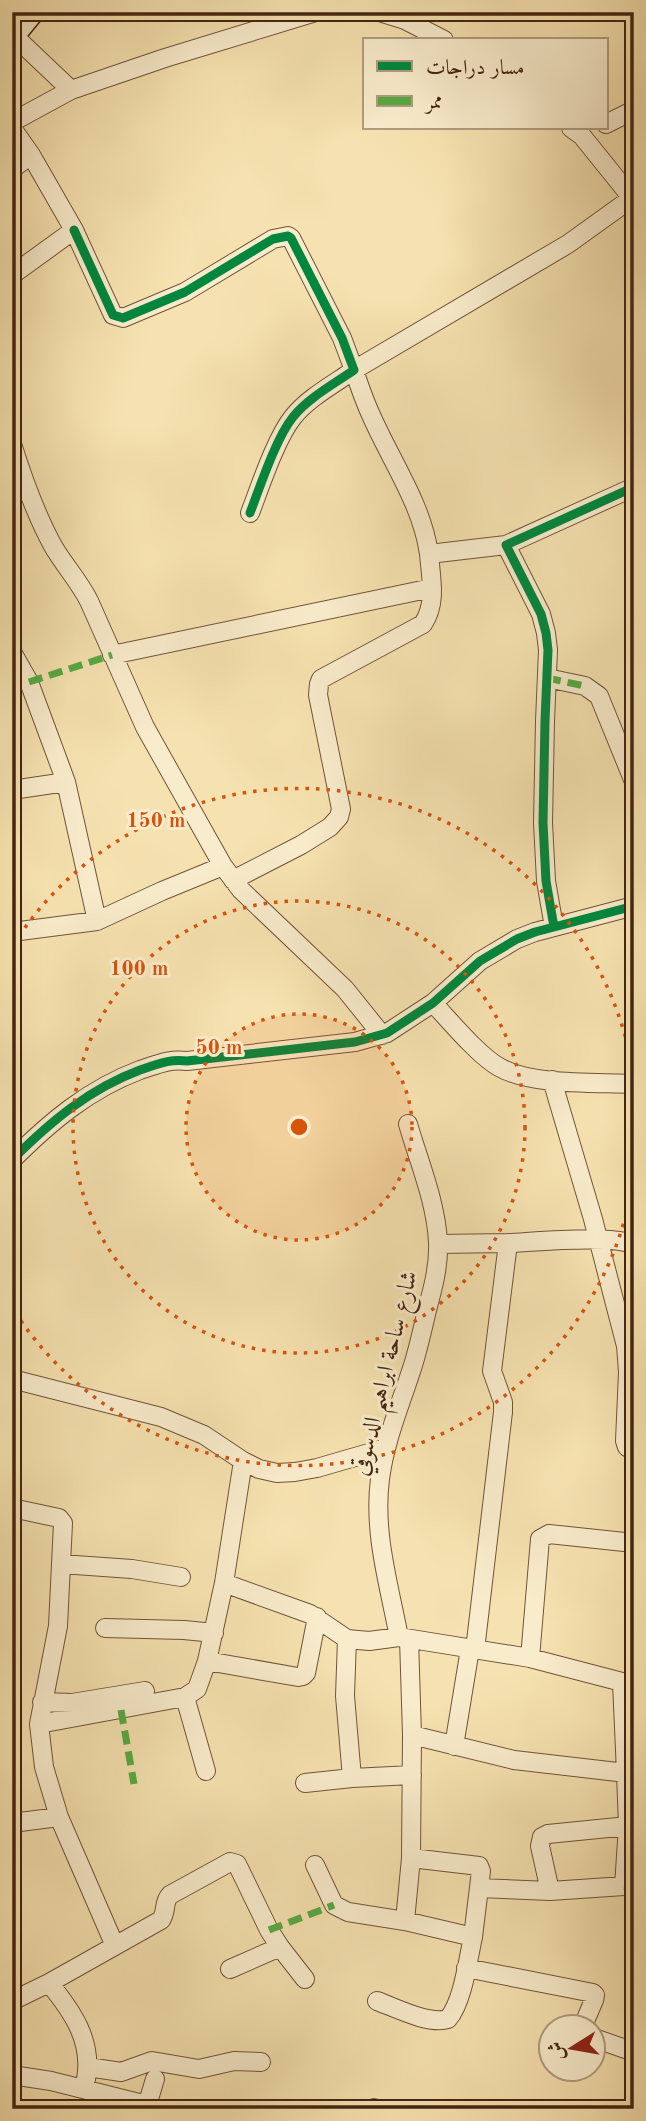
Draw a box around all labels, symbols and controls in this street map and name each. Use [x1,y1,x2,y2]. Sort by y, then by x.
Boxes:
legend [363,38,608,130]
text: مسار دراجات [426,58,525,79]
text: ممر [424,92,443,114]
text: 150 m [126,811,186,832]
text: 100 m [109,959,169,980]
text: 50 m [195,1038,243,1059]
centre of rings [287,1115,311,1139]
street label: شارع ساحة ابراهيم الدسوقي [348,1268,433,1481]
north arrow [538,2012,608,2082]
text: ش [547,2040,569,2062]

